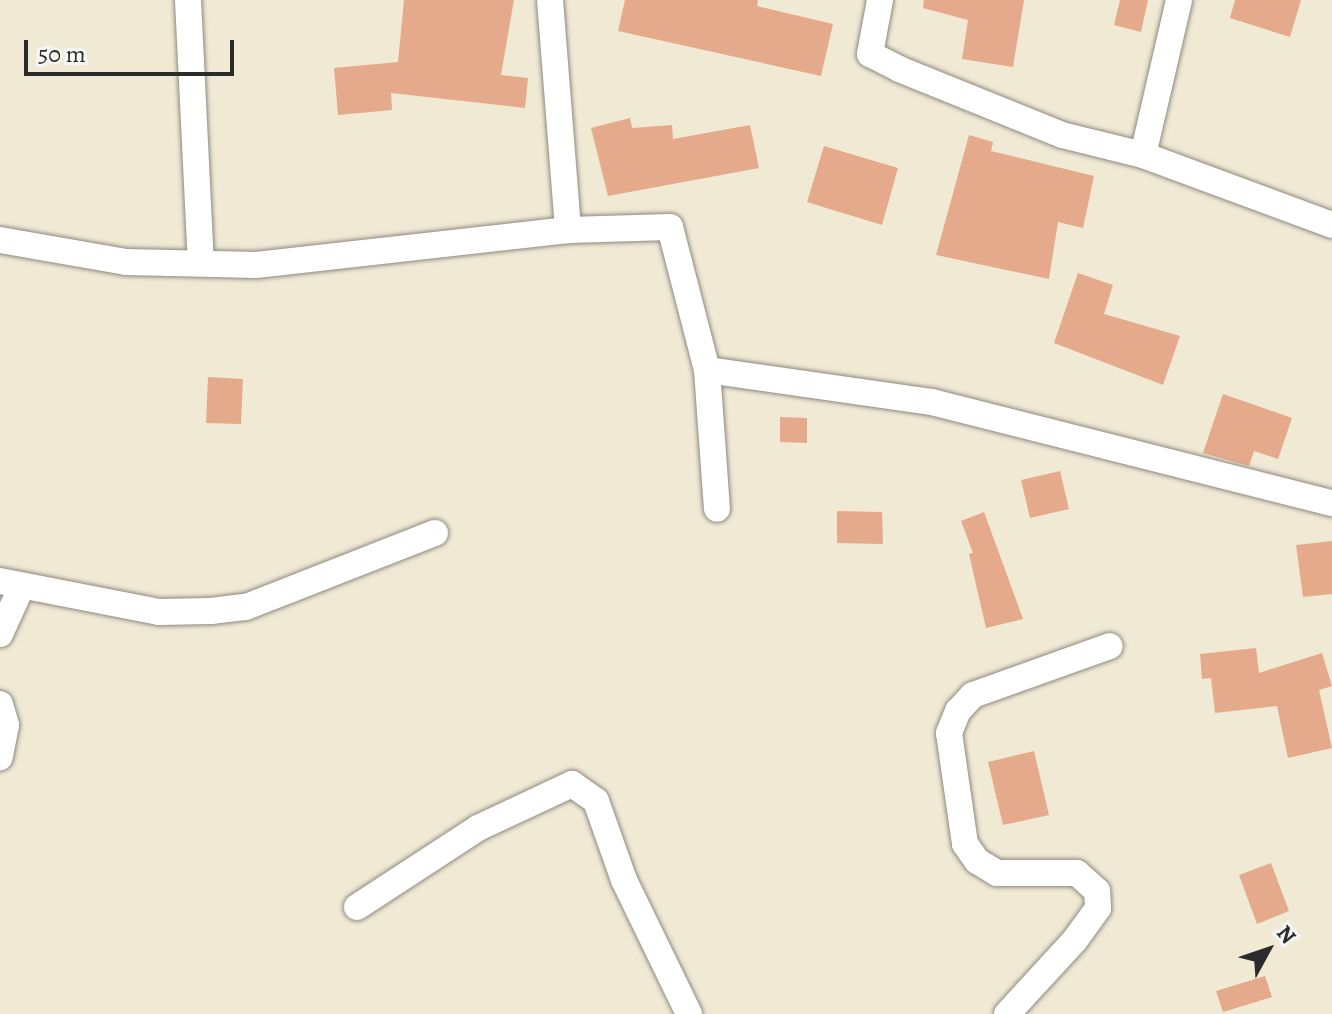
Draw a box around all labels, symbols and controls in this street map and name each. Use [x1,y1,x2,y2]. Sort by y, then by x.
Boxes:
scale bar [28,24,238,74]
text: 50 m [38,38,86,70]
north arrow [1228,910,1308,990]
text: N [1270,919,1303,950]

